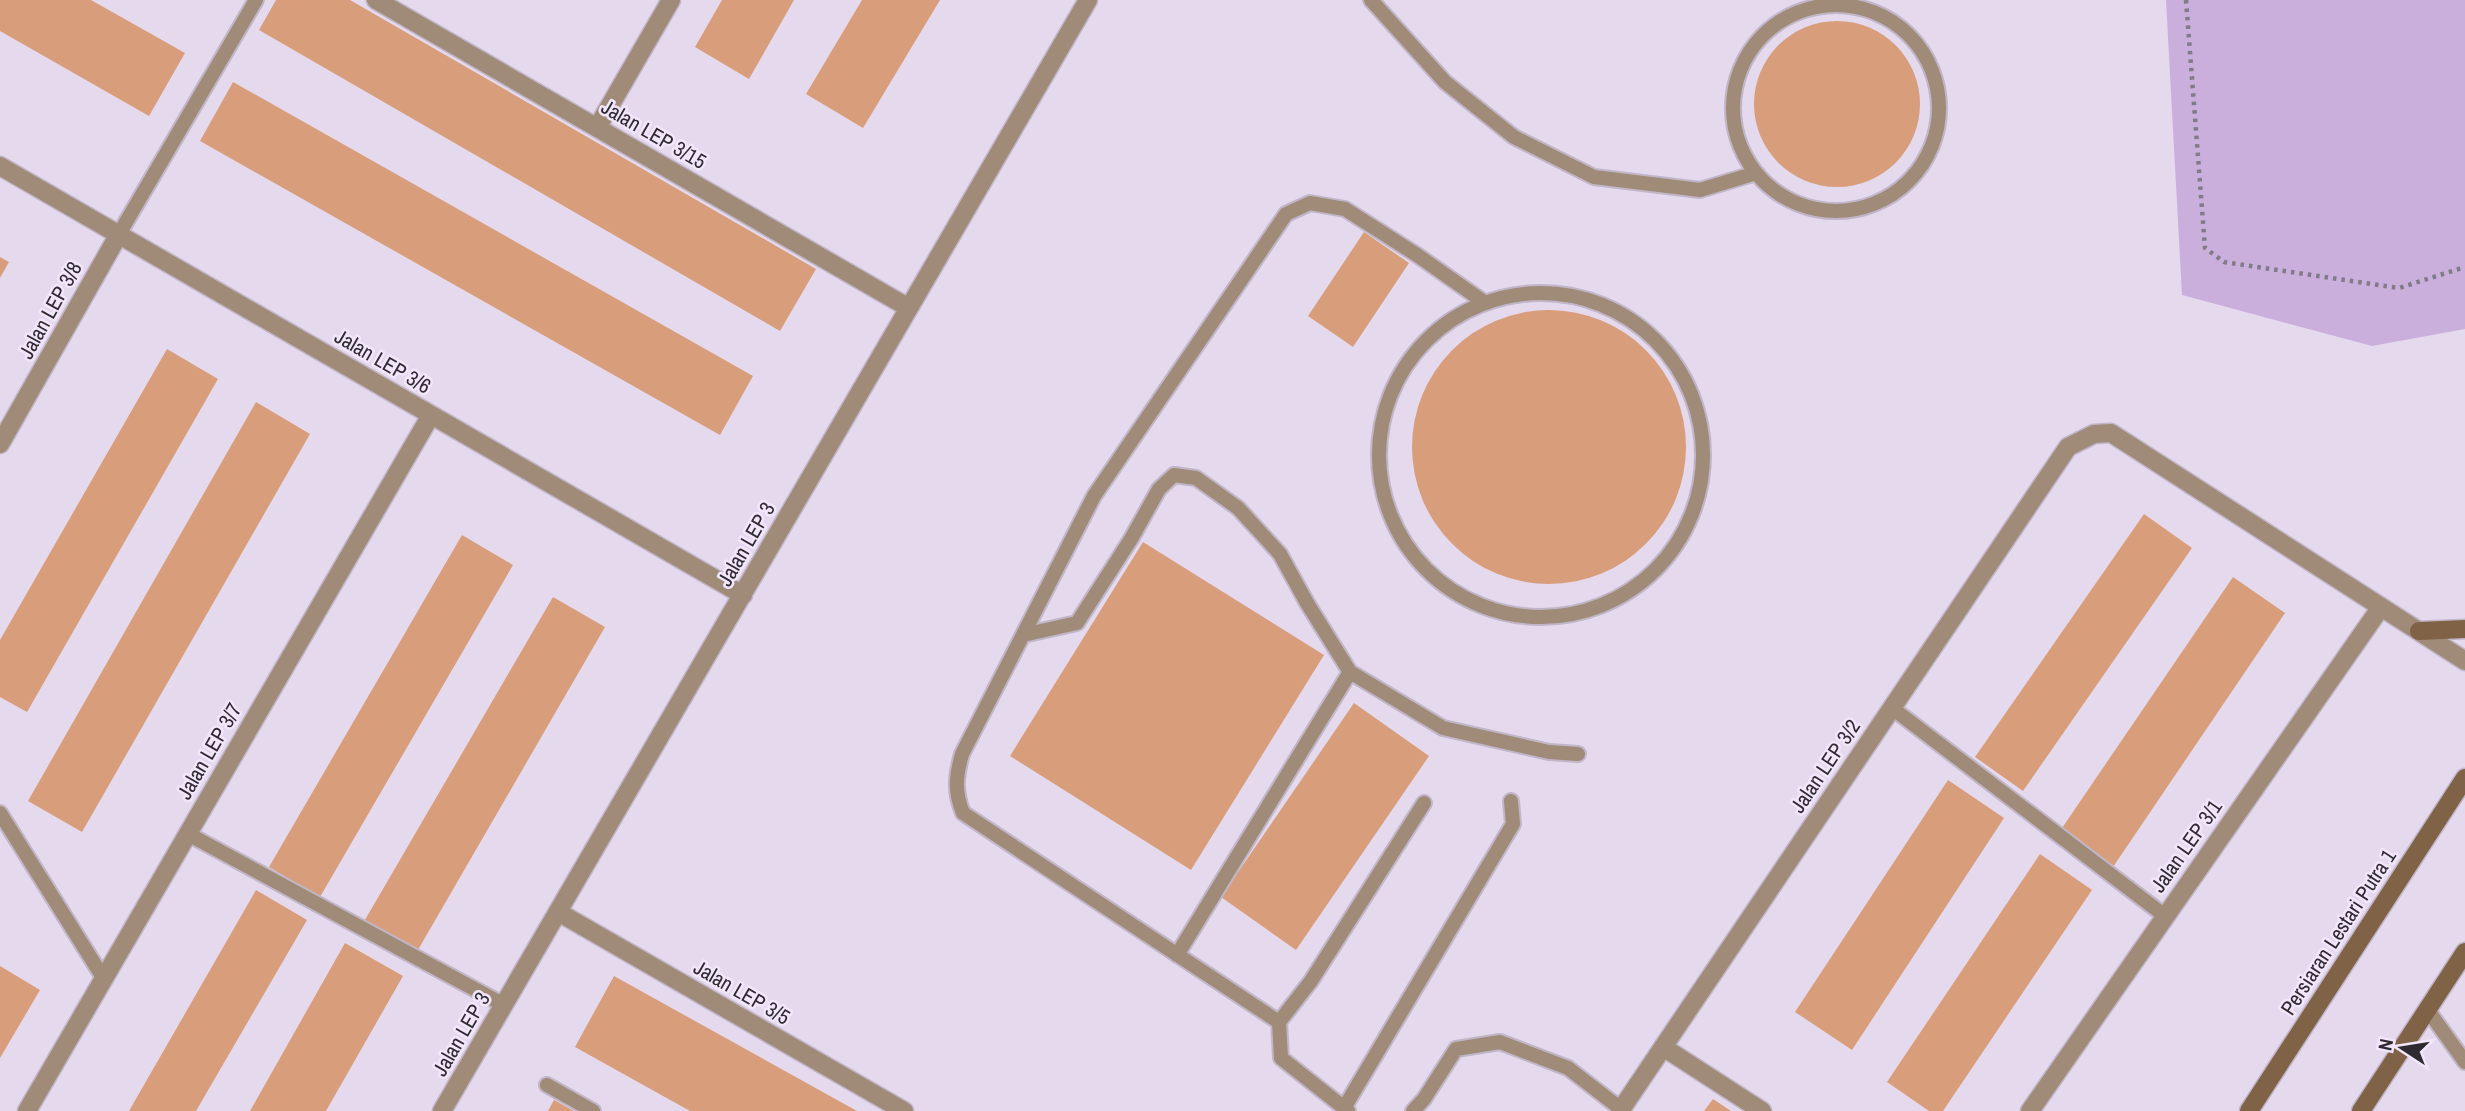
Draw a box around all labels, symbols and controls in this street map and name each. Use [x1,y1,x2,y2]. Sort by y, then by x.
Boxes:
street label: Jalan LEP 3/15 [596,92,712,176]
street label: Jalan LEP 3/8 [11,256,89,364]
street label: Jalan LEP 3/6 [329,322,437,400]
street label: Jalan LEP 3 [710,497,782,591]
street label: Jalan LEP 3/7 [170,697,248,805]
street label: Jalan LEP 3/2 [1783,714,1867,818]
street label: Jalan LEP 3/1 [2143,794,2229,898]
street label: Persiaran Lestari Putra 1 [2273,843,2403,1021]
street label: Jalan LEP 3/5 [688,953,796,1031]
street label: Jalan LEP 3 [425,987,497,1081]
north arrow [2367,1013,2437,1083]
text: N [2371,1036,2399,1053]

